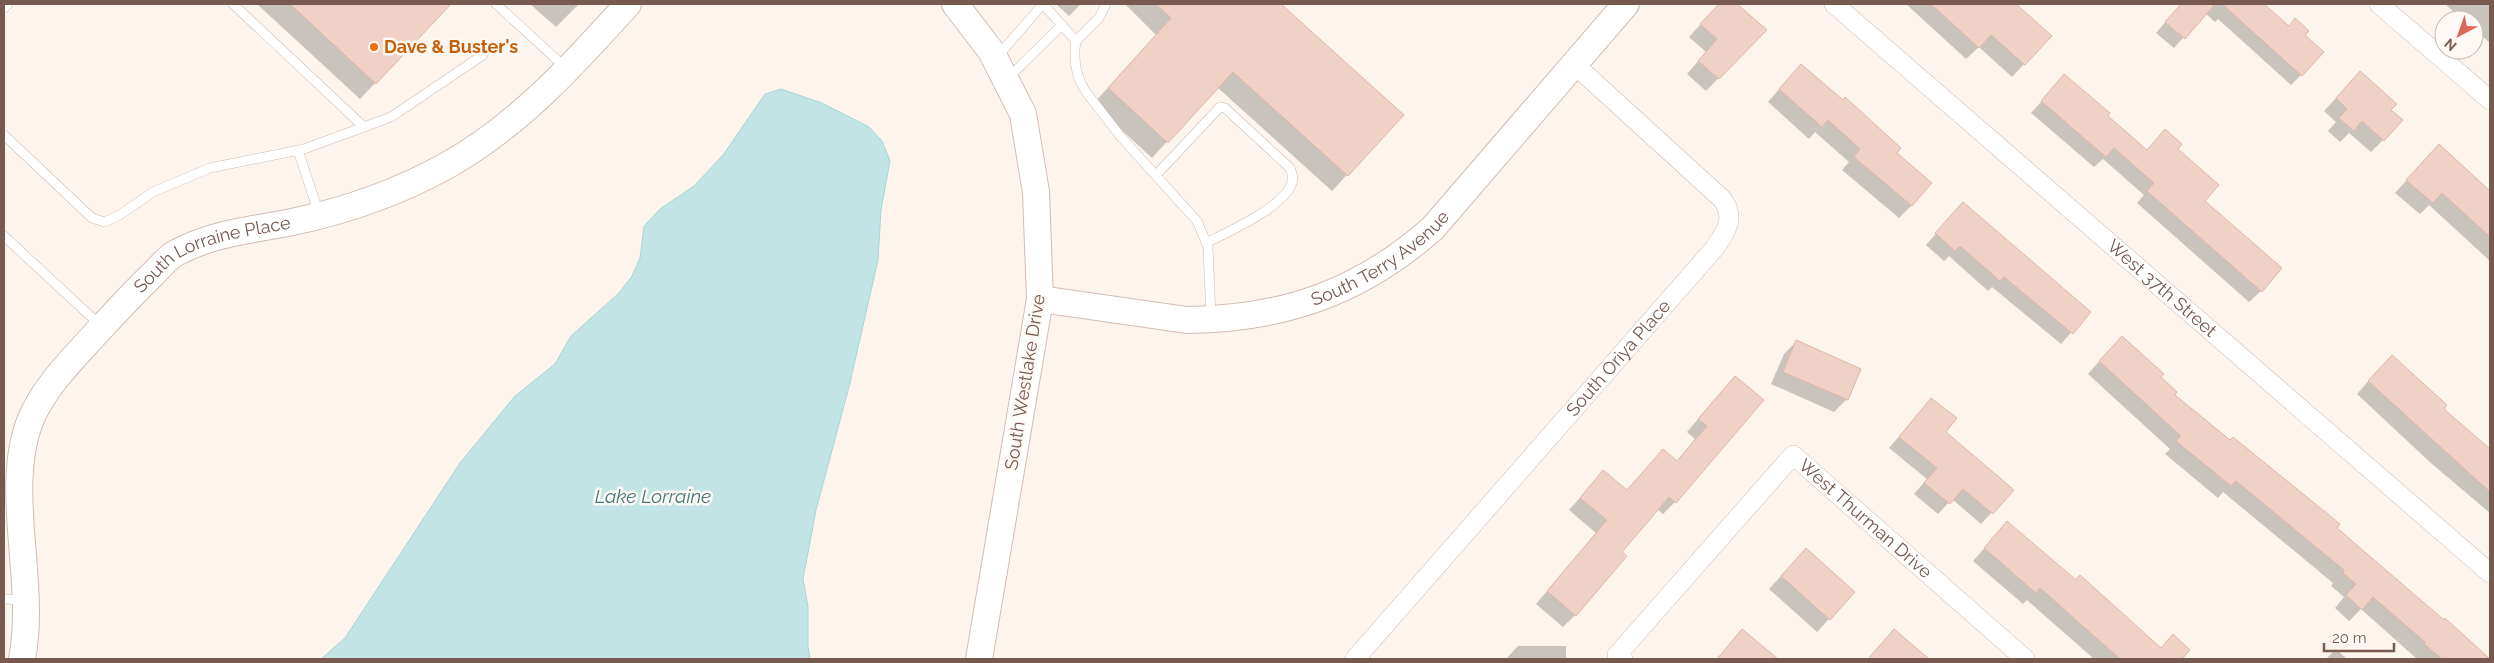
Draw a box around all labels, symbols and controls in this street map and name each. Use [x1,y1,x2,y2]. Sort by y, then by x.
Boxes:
north arrow [2434,10,2484,60]
text: N [2441,35,2460,54]
place label: Dave & Buster's [384,36,518,57]
marker: Dave & Buster's [368,41,380,53]
street label: South Terry Avenue [1308,206,1454,310]
street label: South Lorraine Place [129,211,293,297]
street label: West 37th Street [2103,235,2221,341]
street label: South Westlake Drive [1000,292,1049,471]
street label: South Oriya Place [1562,295,1675,420]
street label: West Thurman Drive [1795,454,1937,583]
water label: Lake Lorraine [595,485,711,507]
scale bar [2324,620,2394,652]
text: 20 m [2332,629,2367,647]

